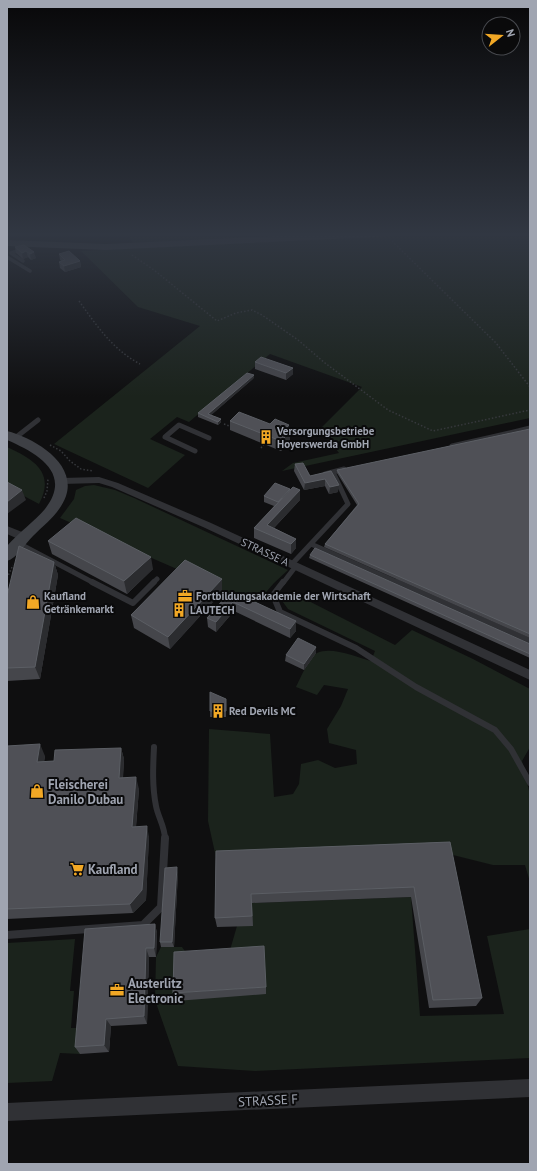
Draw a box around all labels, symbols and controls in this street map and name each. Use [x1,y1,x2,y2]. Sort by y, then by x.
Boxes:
north arrow [481,16,521,56]
text: N [503,28,518,39]
place label: Versorgungsbetriebe Hoyerswerda GmbH [276,424,375,451]
building icon: Versorgungsbetriebe Hoyerswerda GmbH [258,429,274,445]
street label: STRASSE A [239,535,292,569]
office icon: Fortbildungsakademie der Wirtschaft [177,588,193,604]
place label: Kaufland Getränkemarkt [44,589,114,616]
place label: Fortbildungsakademie der Wirtschaft [196,589,371,603]
shop icon: Kaufland Getränkemarkt [25,594,41,610]
building icon: LAUTECH [171,602,187,618]
place label: LAUTECH [190,603,235,617]
building icon: Red Devils MC [210,703,226,719]
place label: Red Devils MC [229,704,296,718]
place label: Fleischerei Danilo Dubau [48,776,123,808]
shop icon: Fleischerei Danilo Dubau [29,783,45,799]
supermarket icon: Kaufland [69,861,85,877]
place label: Kaufland [88,861,138,878]
place label: Austerlitz Electronic [128,975,183,1007]
office icon: Austerlitz Electronic [109,982,125,998]
street label: STRASSE F [238,1090,299,1111]

